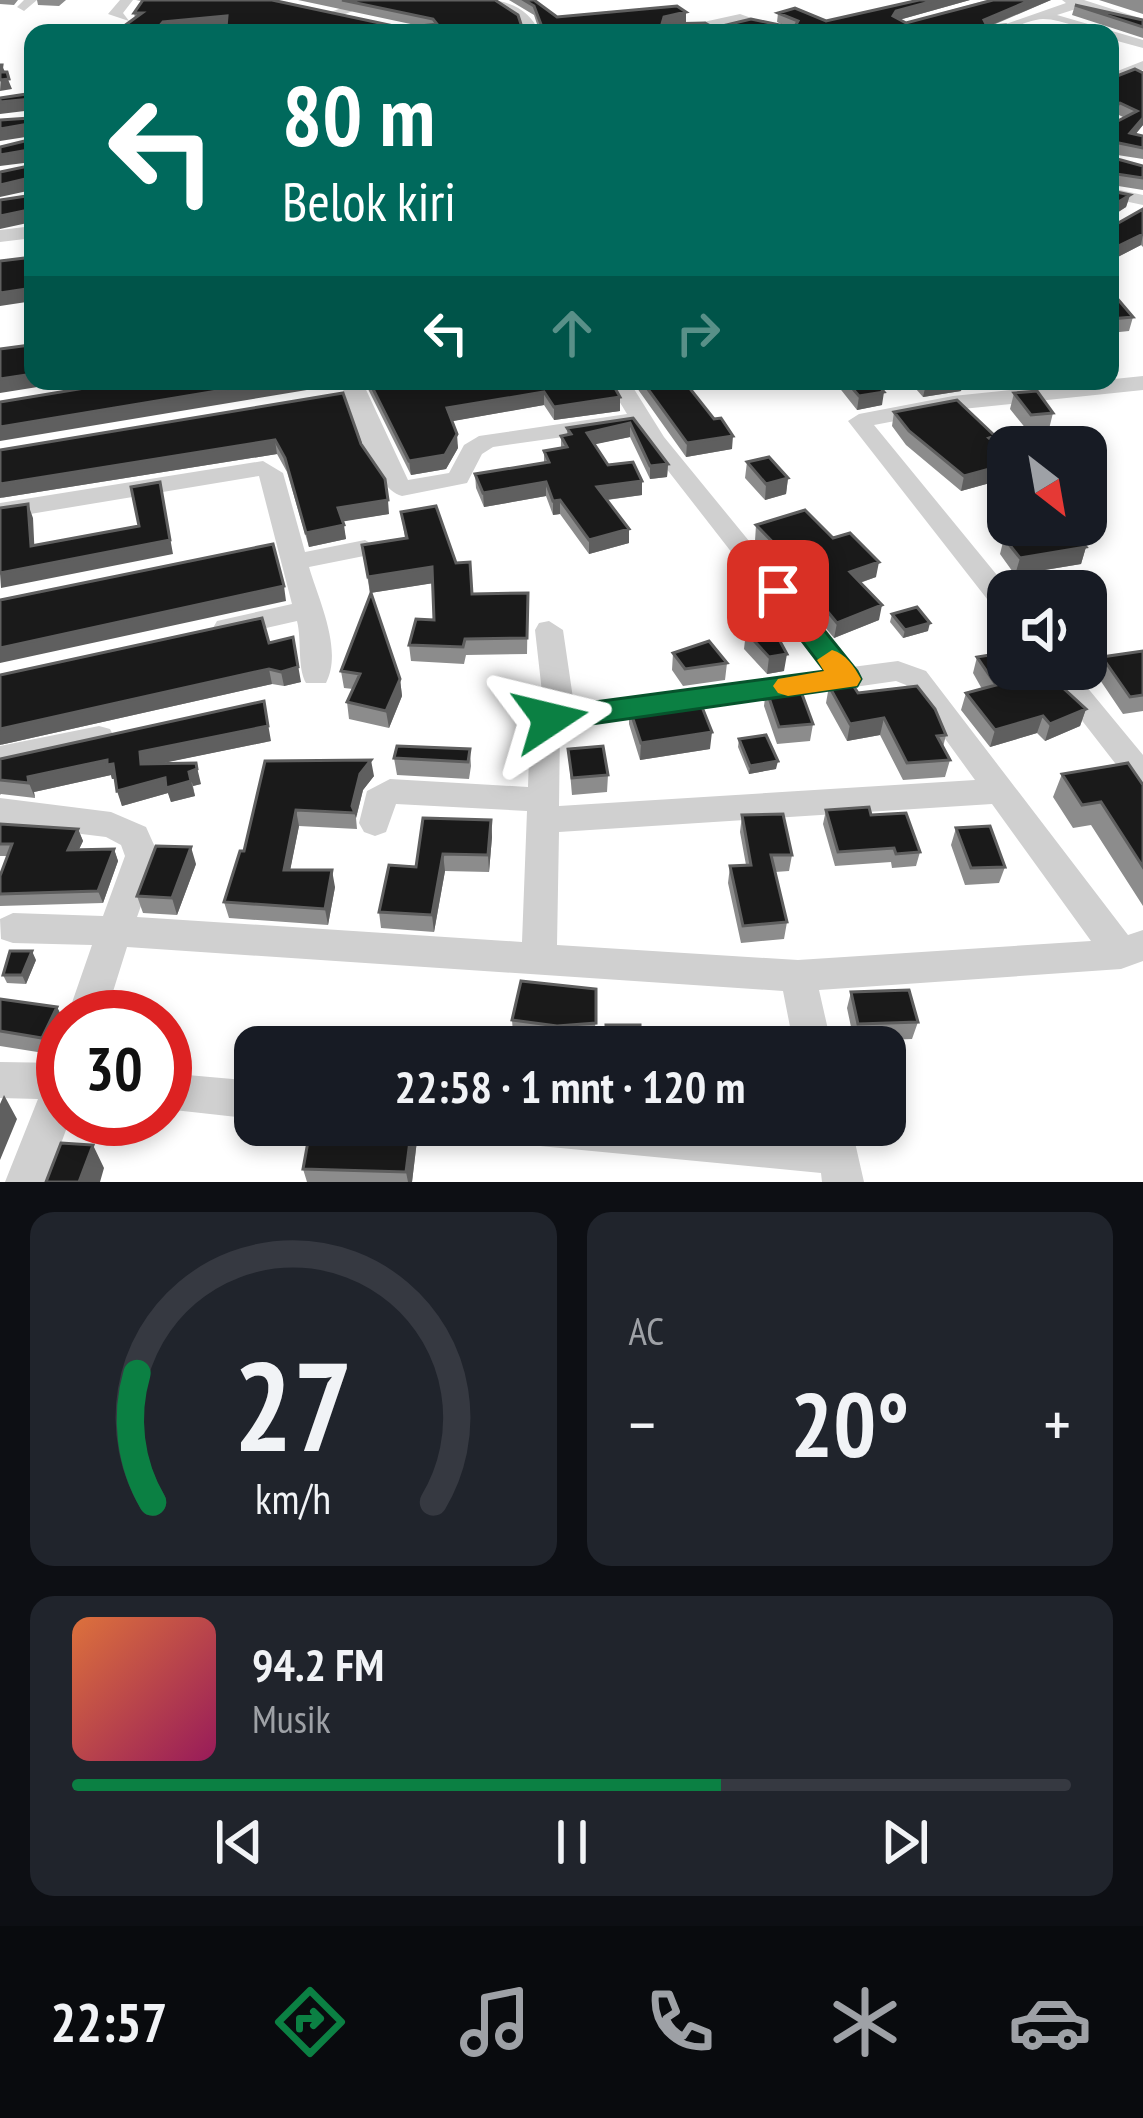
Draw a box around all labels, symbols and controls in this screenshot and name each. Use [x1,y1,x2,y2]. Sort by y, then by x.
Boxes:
text: 80 m [282,60,435,169]
icon: left [84,72,240,228]
text: Belok kiri [282,166,456,236]
icon: left [413,300,479,366]
icon: ahead [539,300,605,366]
icon: right [665,300,731,366]
north arrow [987,426,1107,546]
map controls [987,426,1107,690]
pin [727,540,829,642]
icon: arrive [745,558,811,624]
button: sound [987,570,1107,690]
position arrow [487,656,613,782]
speed limit sign: 30 [36,990,192,1146]
text: 22:58 · 1 mnt · 120 m [395,1057,745,1115]
text: AC [629,1305,664,1356]
text: 27 [234,1324,353,1485]
text: 20° [790,1365,909,1482]
text: − [629,1381,656,1466]
text: + [1044,1381,1071,1466]
text: km/h [255,1470,331,1526]
text: 94.2 FM [252,1635,384,1693]
text: Musik [252,1693,331,1744]
icon: previous [206,1809,272,1875]
icon: pause [539,1809,605,1875]
icon: next [872,1809,938,1875]
icon: directions [268,1980,352,2064]
icon: music [453,1980,537,2064]
icon: phone [638,1980,722,2064]
icon: climate [823,1980,907,2064]
icon: car [1008,1980,1092,2064]
text: 22:57 [51,1987,167,2057]

